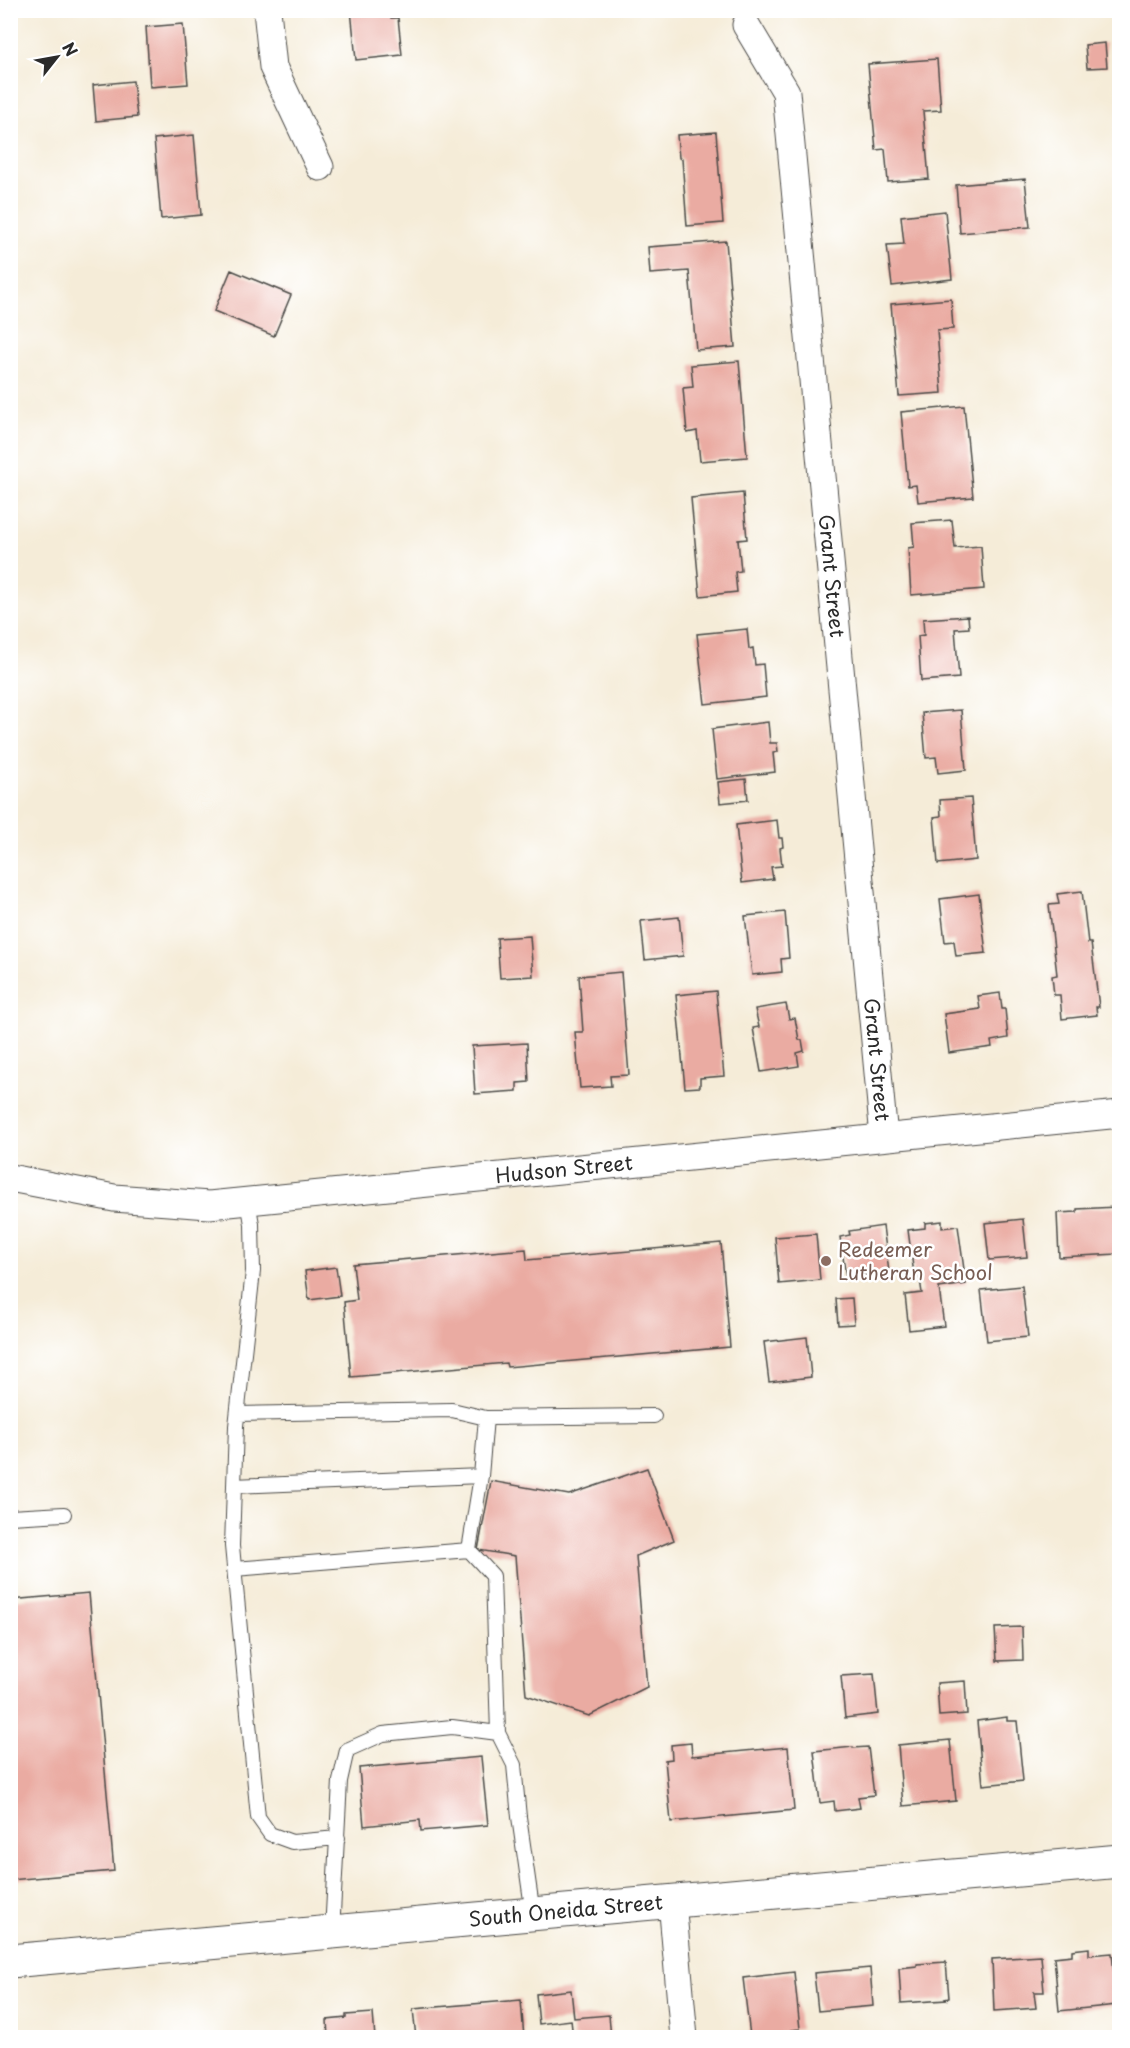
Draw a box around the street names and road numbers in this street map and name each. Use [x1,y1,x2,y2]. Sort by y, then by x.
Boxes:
street label: Grant Street [812,513,853,639]
street label: Grant Street [857,997,898,1123]
street label: Hudson Street [494,1147,634,1190]
street label: South Oneida Street [467,1886,664,1934]

